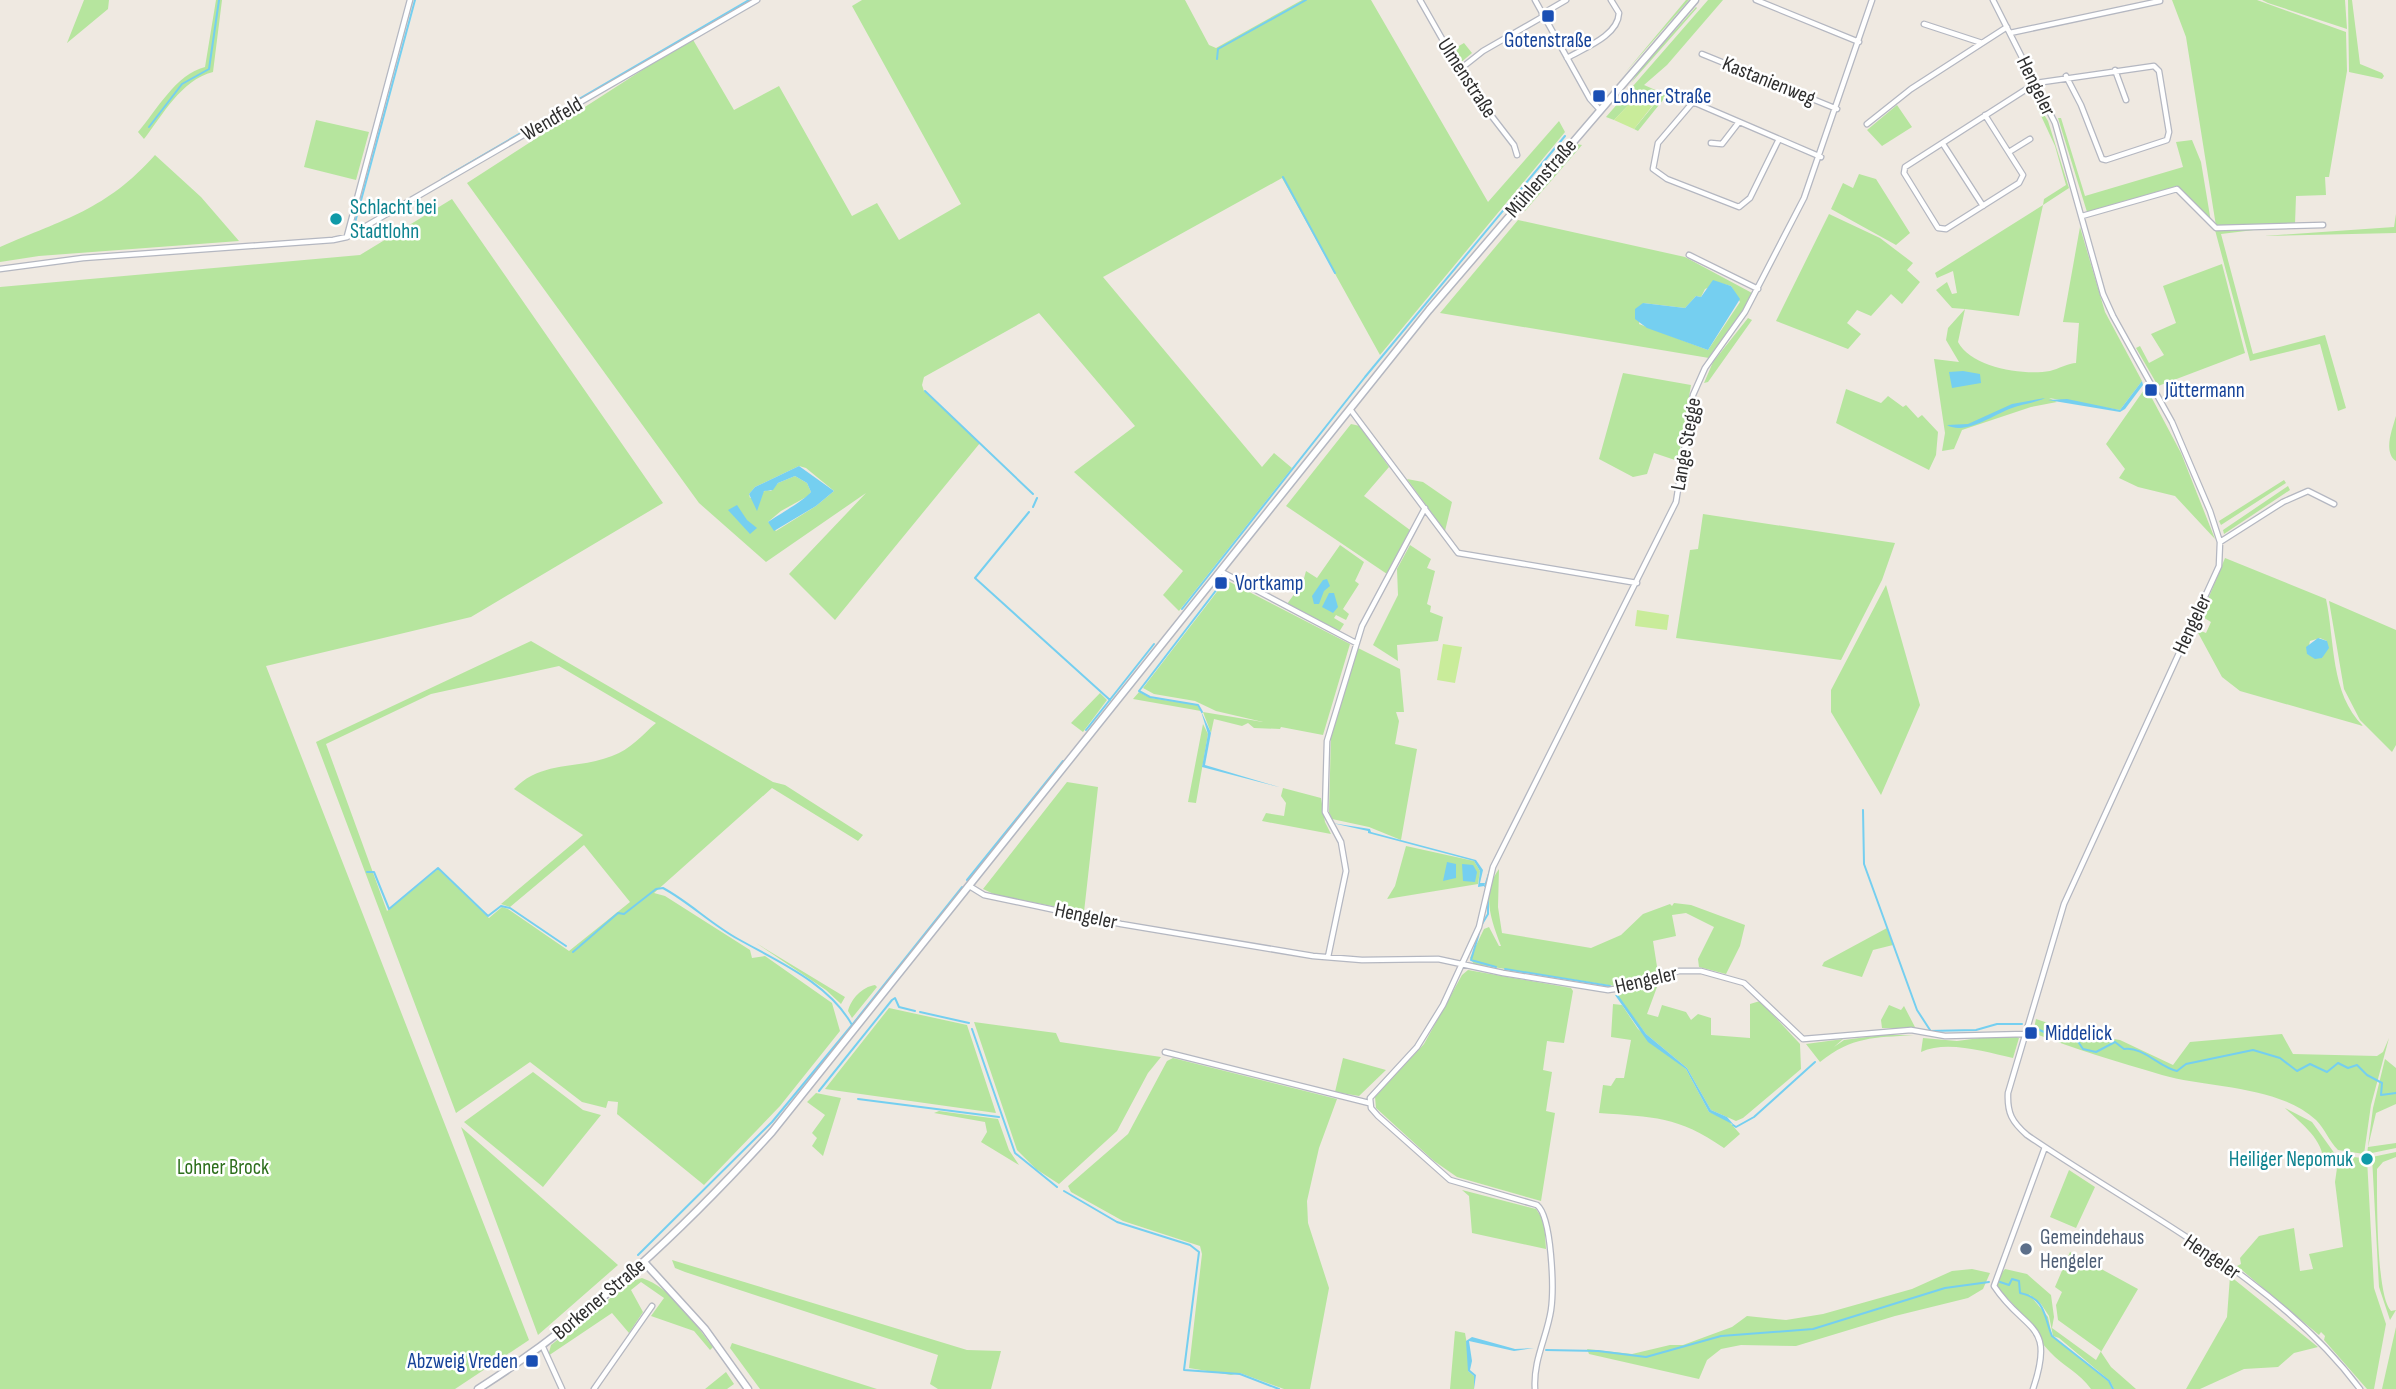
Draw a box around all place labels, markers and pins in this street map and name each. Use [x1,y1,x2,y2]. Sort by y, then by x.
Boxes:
marker: Gotenstraße [1540,8,1556,24]
place label: Gotenstraße [1504,28,1592,53]
place label: Lohner Straße [1613,84,1711,109]
marker: Lohner Straße [1591,88,1607,104]
place label: Schlacht bei Stadtlohn [350,195,437,244]
marker: Schlacht bei Stadtlohn [328,211,344,227]
place label: Jüttermann [2164,378,2245,403]
marker: Jüttermann [2143,382,2159,398]
place label: Vortkamp [1235,571,1303,596]
marker: Vortkamp [1213,575,1229,591]
place label: Middelick [2045,1021,2112,1046]
marker: Middelick [2023,1025,2039,1041]
place label: Heiliger Nepomuk [2229,1147,2353,1172]
marker: Heiliger Nepomuk [2359,1151,2375,1167]
place label: Gemeindehaus Hengeler [2040,1225,2144,1274]
marker: Gemeindehaus Hengeler [2018,1241,2034,1257]
place label: Abzweig Vreden [406,1349,518,1374]
marker: Abzweig Vreden [524,1353,540,1369]

